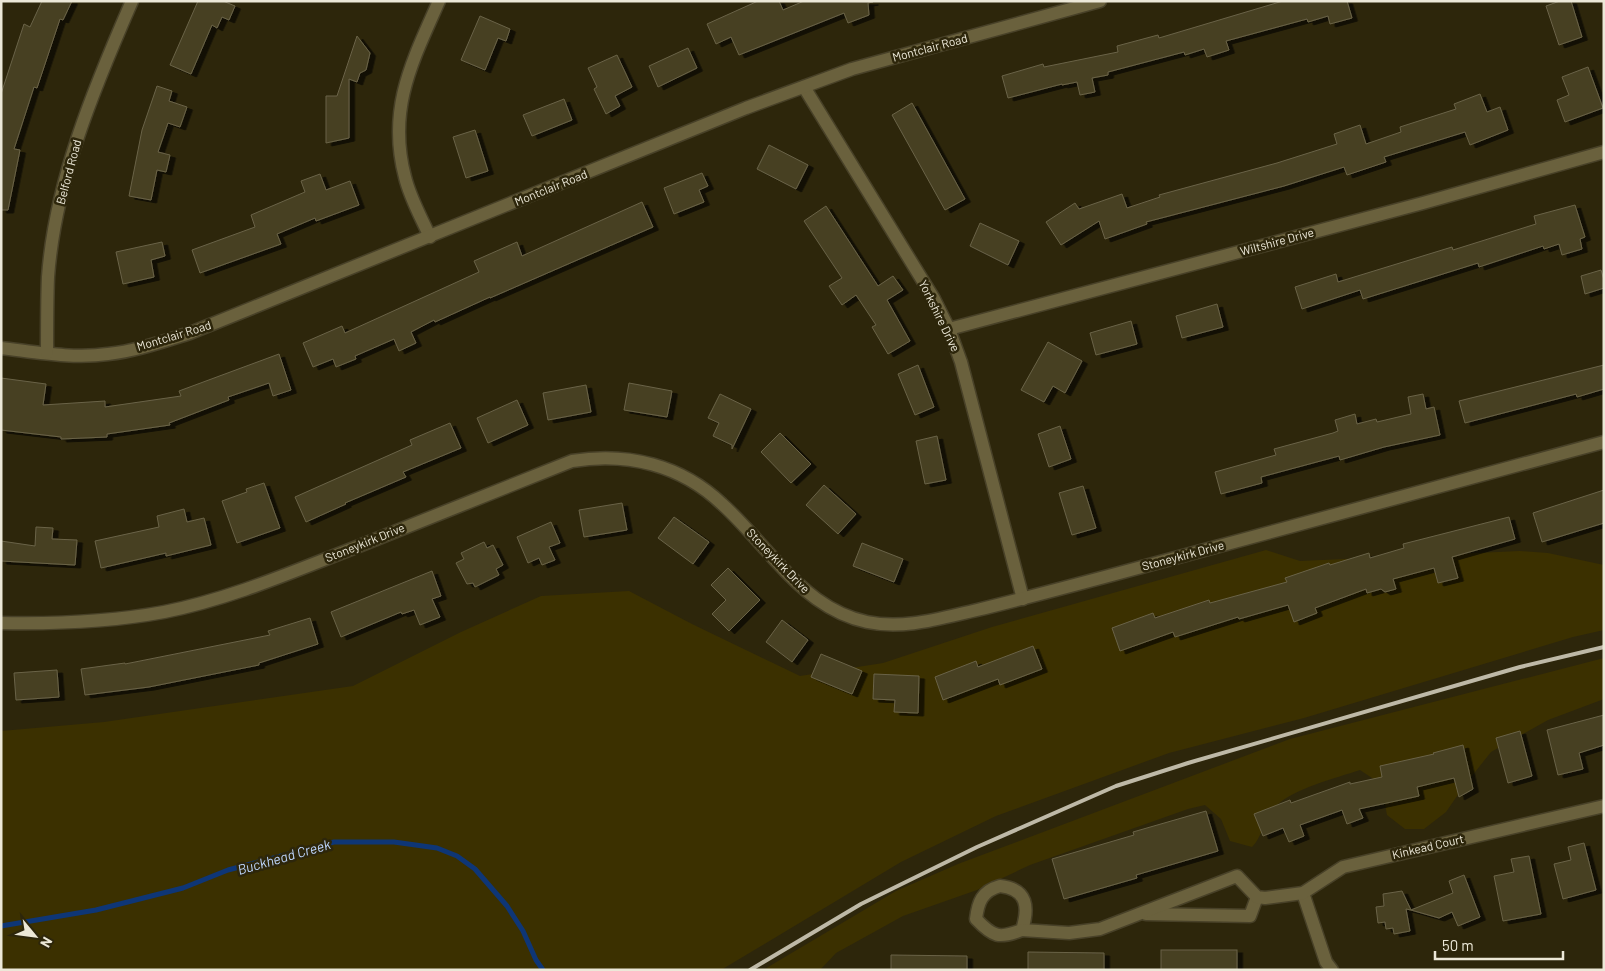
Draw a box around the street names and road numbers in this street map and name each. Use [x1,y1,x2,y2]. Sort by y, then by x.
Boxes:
street label: Montclair Road [891,30,969,64]
street label: Belford Road [53,138,83,206]
street label: Montclair Road [512,166,589,208]
street label: Wiltshire Drive [1238,224,1315,258]
street label: Yorkshire Drive [916,277,963,354]
street label: Montclair Road [135,317,213,353]
street label: Stoneykirk Drive [323,520,406,564]
street label: Stoneykirk Drive [744,525,813,596]
street label: Stoneykirk Drive [1140,537,1225,573]
street label: Kinkead Court [1391,831,1465,861]

